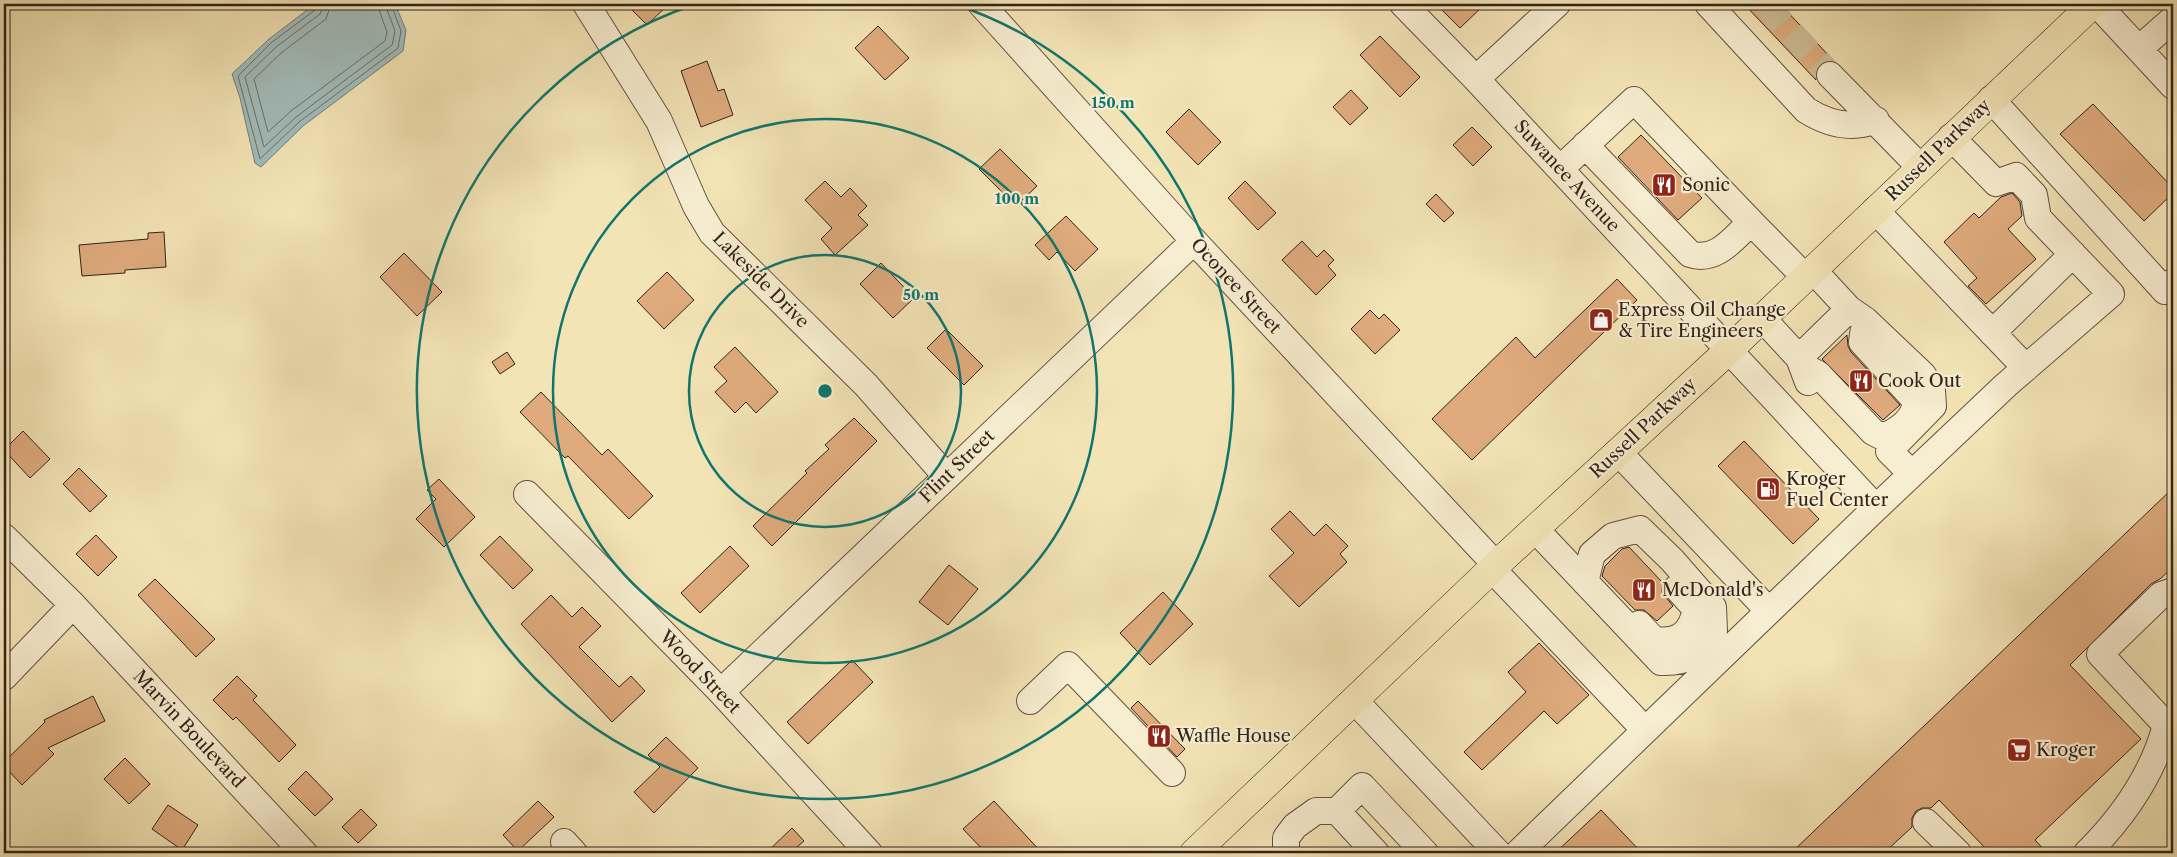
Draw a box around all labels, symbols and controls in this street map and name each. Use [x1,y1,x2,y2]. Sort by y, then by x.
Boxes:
text: 150 m [1091,93,1135,112]
street label: Russell Parkway [1881,94,1996,206]
street label: Suwanee Avenue [1509,115,1625,237]
restaurant icon: Sonic [1651,172,1677,198]
place label: Sonic [1682,174,1730,196]
text: 100 m [995,189,1039,208]
street label: Lakeside Drive [708,227,814,333]
street label: Oconee Street [1186,234,1286,339]
text: 50 m [903,285,939,304]
place label: Express Oil Change & Tire Engineers [1618,299,1786,342]
shop icon: Express Oil Change & Tire Engineers [1588,307,1614,333]
restaurant icon: Cook Out [1848,368,1874,394]
place label: Cook Out [1878,370,1962,392]
street label: Russell Parkway [1585,372,1702,483]
centre of rings [816,382,834,400]
street label: Flint Street [915,424,1000,507]
place label: Kroger Fuel Center [1786,468,1889,511]
fuel station icon: Kroger Fuel Center [1755,476,1781,502]
restaurant icon: McDonald's [1631,577,1657,603]
place label: McDonald's [1662,579,1764,601]
street label: Wood Street [654,625,746,719]
street label: Marvin Boulevard [129,665,249,793]
restaurant icon: Waffle House [1146,723,1172,749]
place label: Waffle House [1175,725,1291,747]
supermarket icon: Kroger [2006,737,2032,763]
place label: Kroger [2036,739,2096,761]

